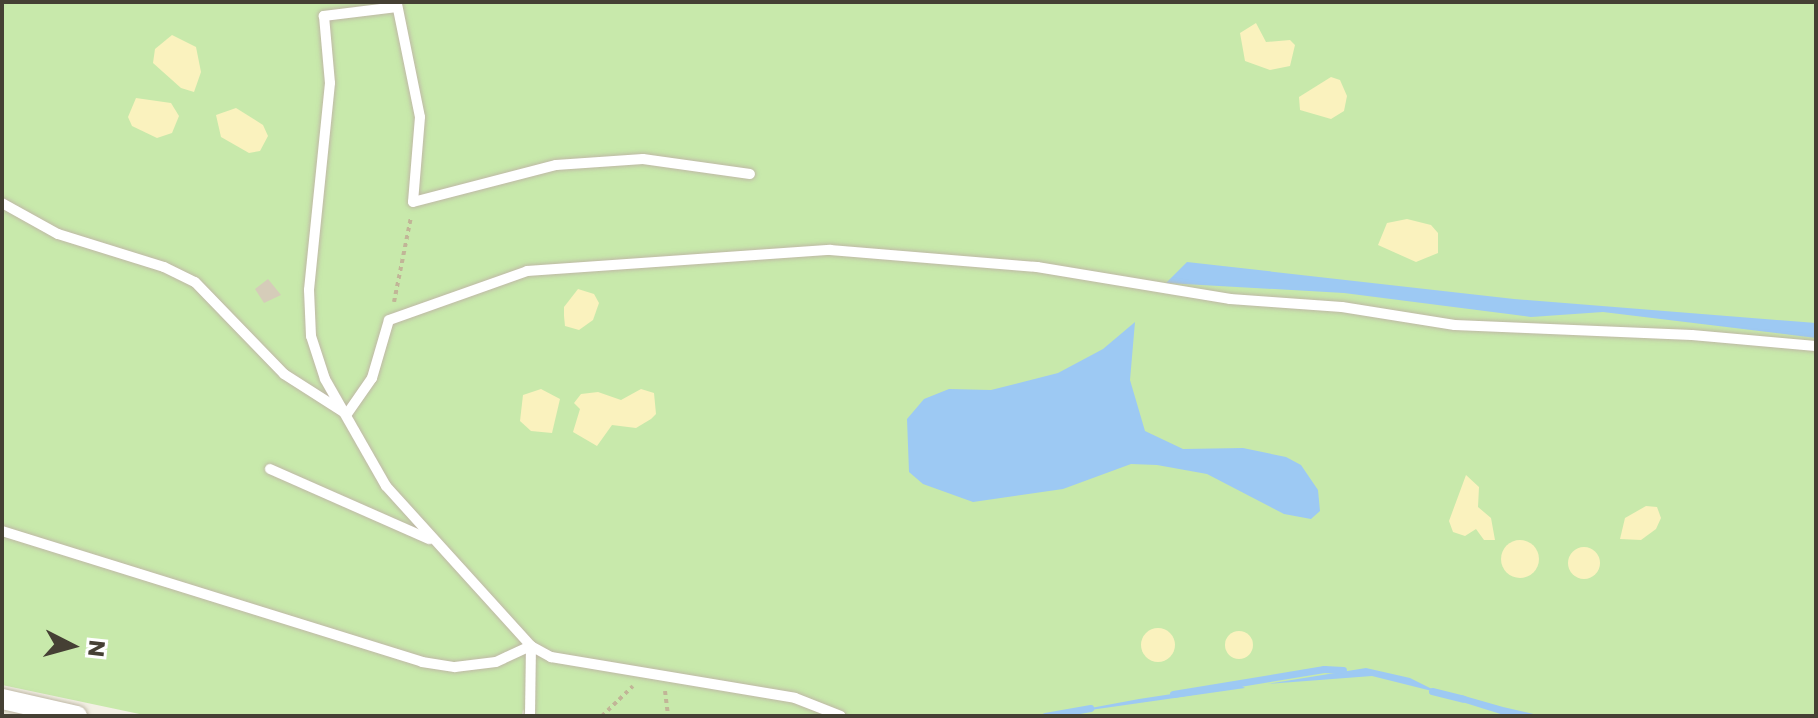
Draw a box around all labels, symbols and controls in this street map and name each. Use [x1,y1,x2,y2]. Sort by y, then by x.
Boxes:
north arrow [32,606,112,686]
text: N [80,639,113,658]

